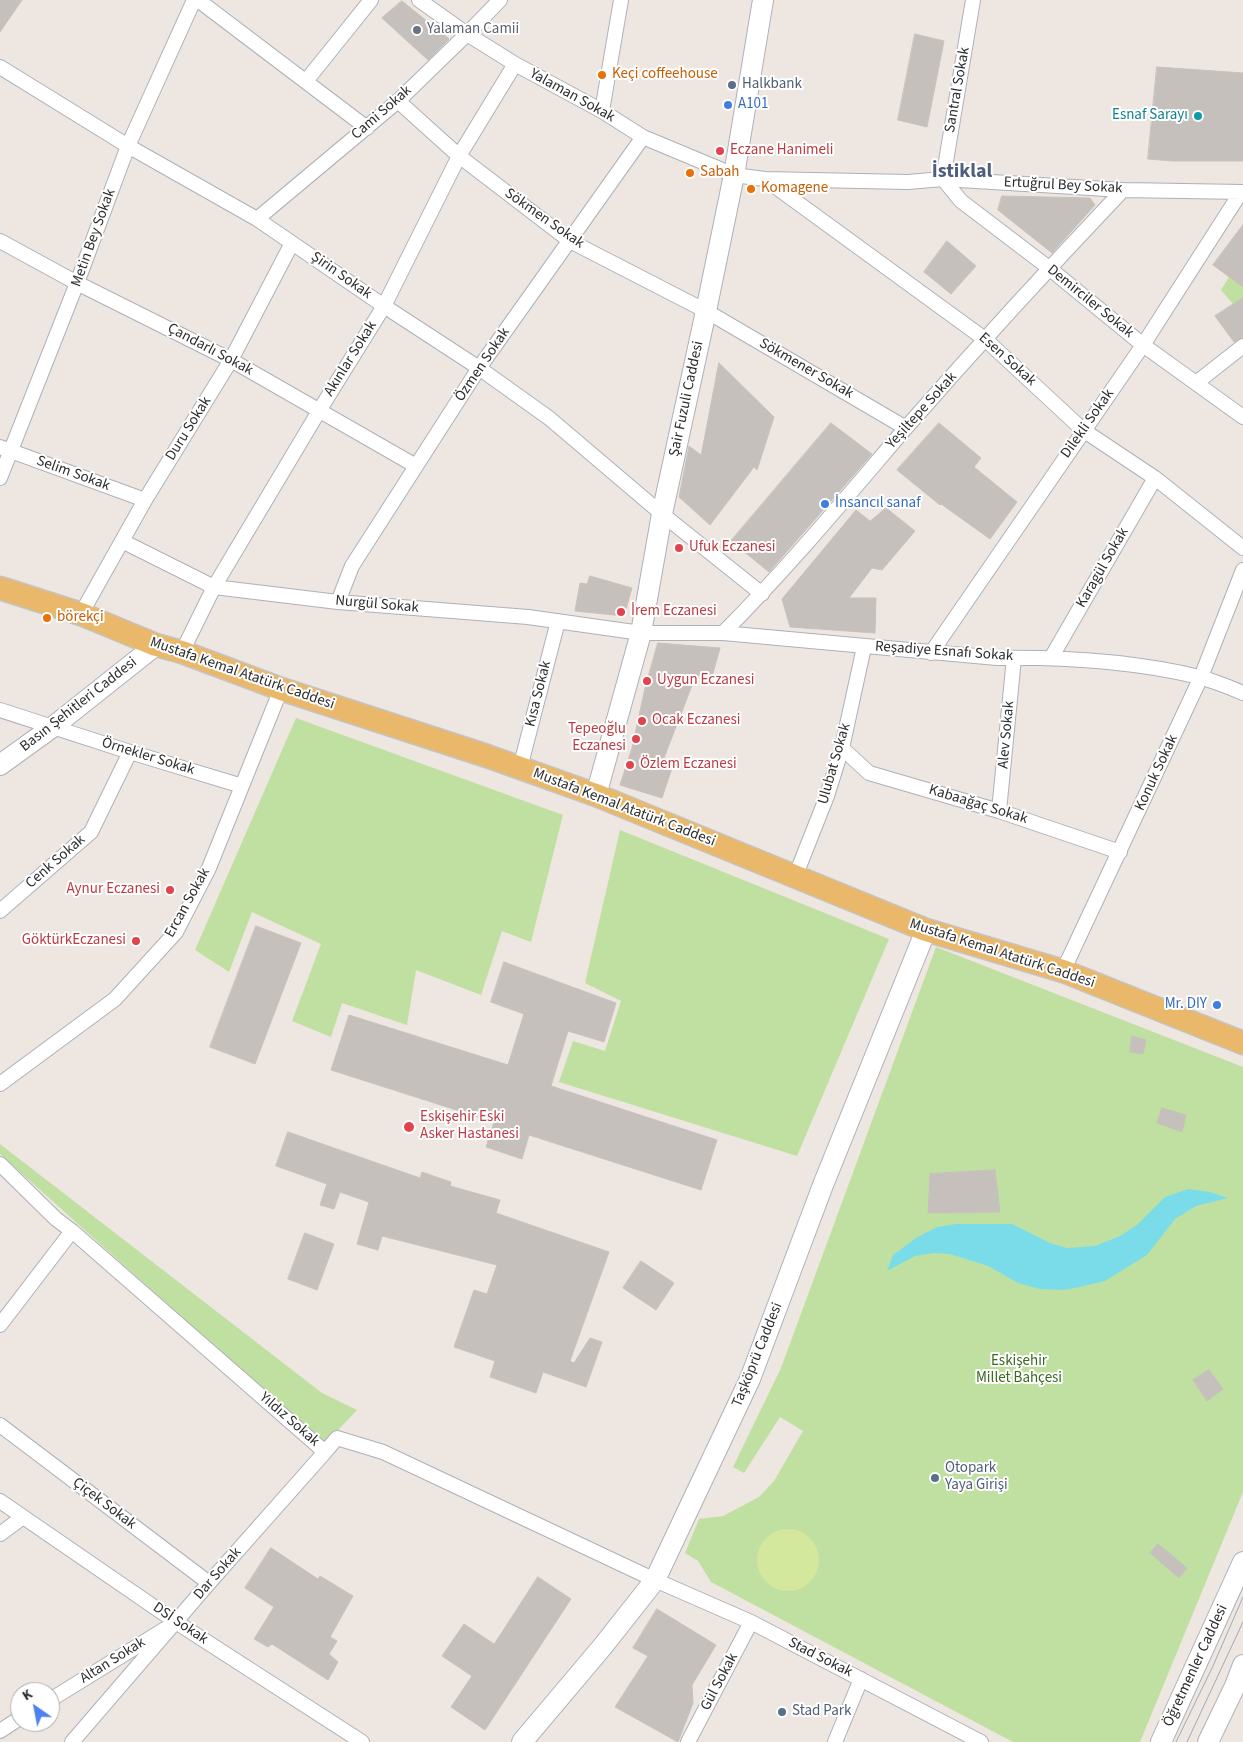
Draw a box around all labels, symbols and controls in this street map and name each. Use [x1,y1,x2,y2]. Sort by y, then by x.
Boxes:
place label: Yalaman Camii [427,21,519,39]
marker: Yalaman Camii [411,24,423,36]
street label: Santral Sokak [942,46,974,134]
street label: Yalaman Sokak [526,65,618,127]
place label: Keçi coffeehouse [612,66,718,84]
marker: Keçi coffeehouse [596,69,608,81]
place label: Halkbank [742,76,802,94]
marker: Halkbank [726,79,738,91]
street label: Cami Sokak [348,82,416,144]
place label: A101 [738,96,769,114]
marker: A101 [722,99,734,111]
place label: Esnaf Sarayı [1112,107,1188,125]
marker: Esnaf Sarayı [1192,110,1204,122]
place label: Eczane Hanimeli [730,142,833,160]
marker: Eczane Hanimeli [714,145,726,157]
district label: İstiklal [932,161,992,185]
place label: Sabah [700,164,739,182]
marker: Sabah [684,167,696,179]
street label: Ertuğrul Bey Sokak [1003,174,1123,198]
place label: Komagene [761,180,828,198]
marker: Komagene [745,183,757,195]
street label: Sökmen Sokak [501,185,587,253]
street label: Metin Bey Sokak [68,187,120,289]
street label: Şirin Sokak [307,248,375,304]
street label: Demirciler Sokak [1043,262,1137,342]
street label: Akınlar Sokak [321,318,381,400]
street label: Çandarlı Sokak [164,320,256,380]
street label: Özmen Sokak [452,324,514,406]
street label: Esen Sokak [975,329,1039,391]
street label: Sökmener Sokak [756,335,856,403]
street label: Şair Fuzuli Caddesi [666,339,708,459]
street label: Yeşiltepe Sokak [883,369,961,453]
street label: Dilekli Sokak [1058,386,1118,462]
street label: Duru Sokak [162,394,216,464]
street label: Selim Sokak [34,452,112,496]
place label: İnsancıl sanaf [835,495,921,513]
marker: İnsancıl sanaf [819,498,831,510]
street label: Karagül Sokak [1073,525,1133,611]
place label: Ufuk Eczanesi [689,539,775,557]
marker: Ufuk Eczanesi [673,542,685,554]
street label: Nurgül Sokak [334,592,420,618]
place label: İrem Eczanesi [631,603,717,621]
marker: İrem Eczanesi [615,606,627,618]
place label: börekçi [57,609,104,627]
marker: börekçi [41,612,53,624]
street label: Mustafa Kemal Atatürk Caddesi [147,634,337,714]
street label: Reşadiye Esnafı Sokak [874,638,1014,666]
street label: Basın Şehitleri Caddesi [17,654,141,756]
street label: Kısa Sokak [522,659,556,729]
place label: Uygun Eczanesi [657,672,754,690]
marker: Uygun Eczanesi [641,675,653,687]
street label: Alev Sokak [995,700,1019,770]
place label: Ocak Eczanesi [652,712,740,730]
marker: Ocak Eczanesi [636,715,648,727]
place label: Tepeoğlu Eczanesi [568,721,626,756]
street label: Ulubat Sokak [815,721,855,807]
street label: Konuk Sokak [1132,732,1182,814]
marker: Tepeoğlu Eczanesi [630,733,642,745]
street label: Örnekler Sokak [99,734,197,780]
place label: Özlem Eczanesi [640,756,737,774]
marker: Özlem Eczanesi [624,759,636,771]
street label: Mustafa Kemal Atatürk Caddesi [530,765,718,851]
street label: Kabaağaç Sokak [926,781,1030,829]
street label: Cenk Sokak [23,831,89,893]
street label: Ercan Sokak [162,865,214,941]
place label: Aynur Eczanesi [67,881,160,899]
marker: Aynur Eczanesi [164,884,176,896]
street label: Mustafa Kemal Atatürk Caddesi [907,915,1097,993]
place label: GöktürkEczanesi [22,932,126,950]
marker: GöktürkEczanesi [130,935,142,947]
place label: Mr. DIY [1165,996,1207,1014]
marker: Mr. DIY [1211,999,1223,1011]
place label: Eskişehir Eski Asker Hastanesi [420,1109,519,1144]
marker: Eskişehir Eski Asker Hastanesi [402,1120,416,1134]
street label: Taşköprü Caddesi [729,1300,787,1410]
park label: Eskişehir Millet Bahçesi [976,1353,1062,1388]
street label: Yıldız Sokak [255,1389,323,1451]
place label: Otopark Yaya Girişi [945,1460,1008,1495]
marker: Otopark Yaya Girişi [929,1472,941,1484]
street label: Çiçek Sokak [69,1474,139,1534]
street label: Dar Sokak [190,1544,246,1604]
street label: DSİ Sokak [149,1599,211,1649]
street label: Öğretmenler Caddesi [1160,1602,1232,1730]
street label: Altan Sokak [77,1634,149,1688]
street label: Stad Sokak [785,1634,855,1682]
street label: Gül Sokak [697,1650,743,1714]
north arrow [10,1682,60,1732]
text: K [18,1685,36,1706]
place label: Stad Park [792,1703,851,1721]
marker: Stad Park [776,1706,788,1718]

